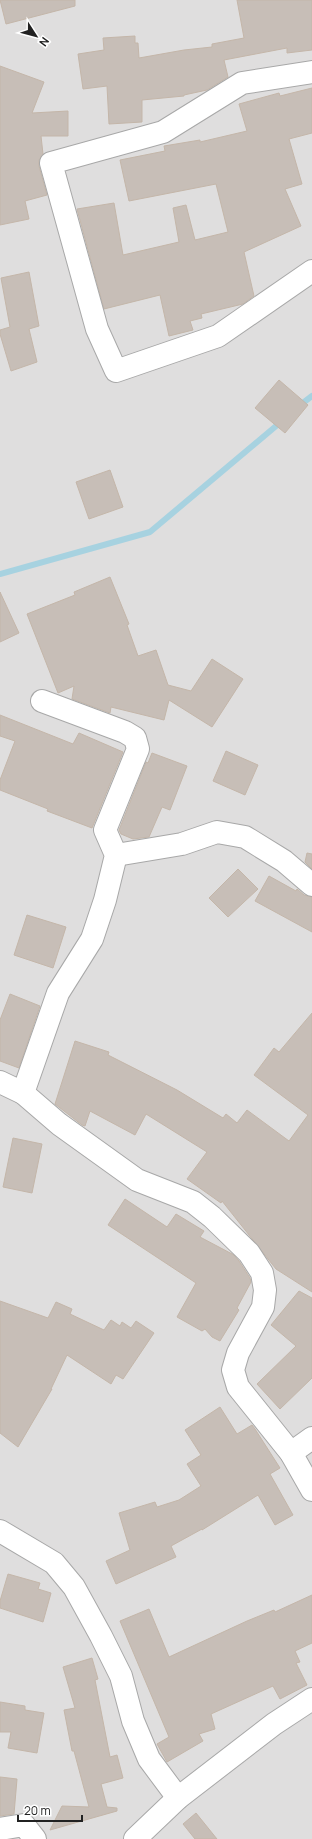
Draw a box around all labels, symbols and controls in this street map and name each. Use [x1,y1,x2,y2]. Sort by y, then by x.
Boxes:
north arrow [16,16,56,56]
text: N [36,35,53,50]
scale bar [18,1797,82,1823]
text: 20 m [24,1802,51,1819]

